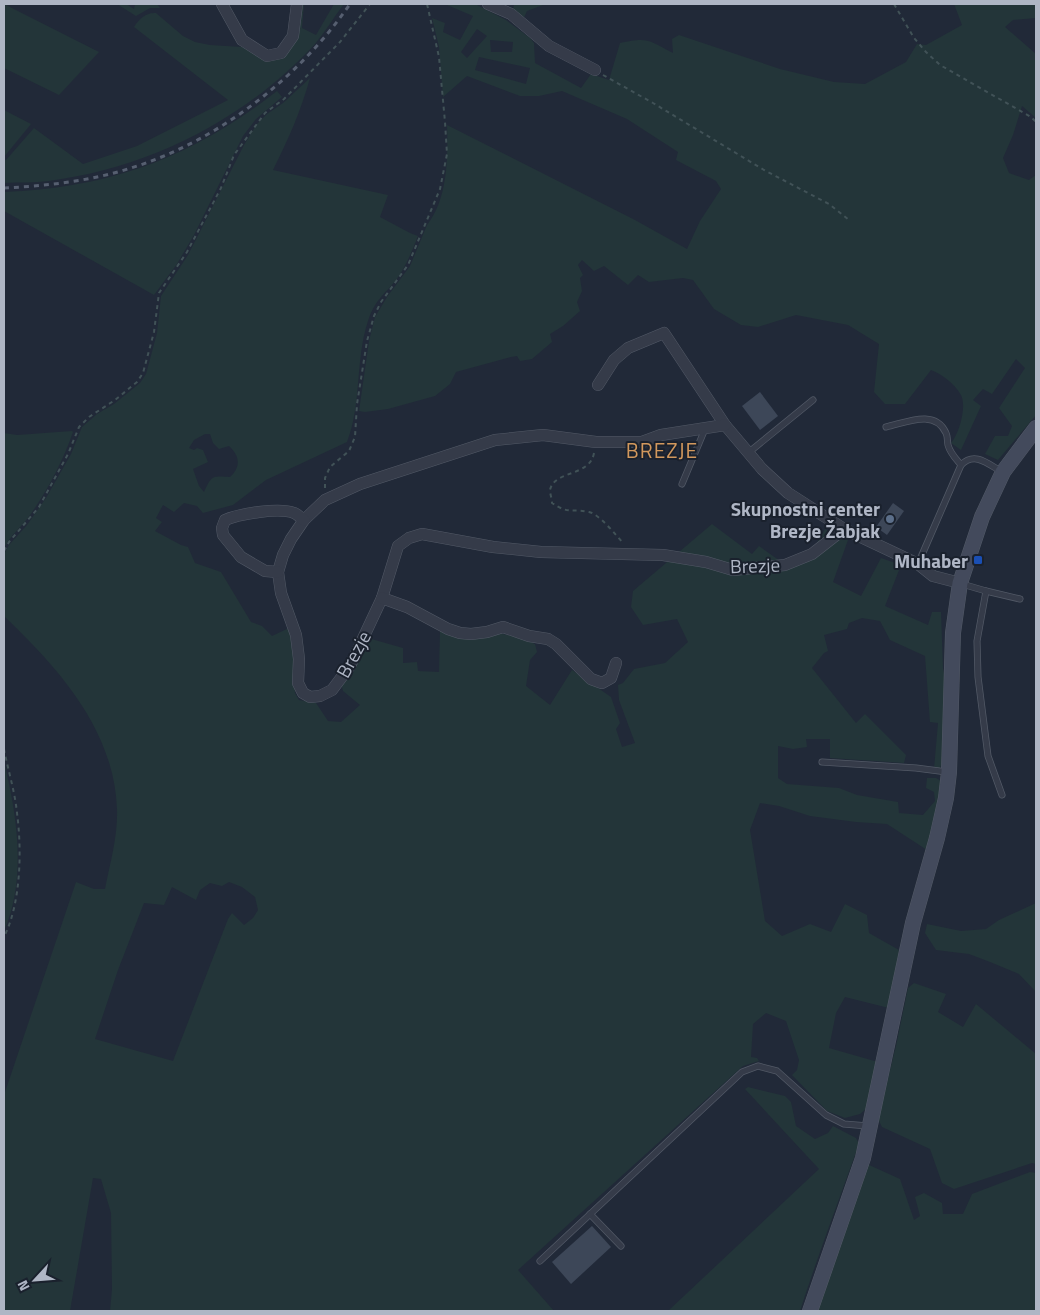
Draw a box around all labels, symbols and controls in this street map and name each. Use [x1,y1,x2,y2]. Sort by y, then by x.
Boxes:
district label: BREZJE [626,434,698,466]
place label: Skupnostni center Brezje Žabjak [731,494,880,545]
marker: Skupnostni center Brezje Žabjak [884,513,896,525]
place label: Muhaber [894,546,968,575]
street label: Brezje [729,550,781,580]
marker: Muhaber [972,554,984,566]
street label: Brezje [328,625,378,683]
north arrow [10,1255,60,1305]
text: N [11,1277,34,1295]

